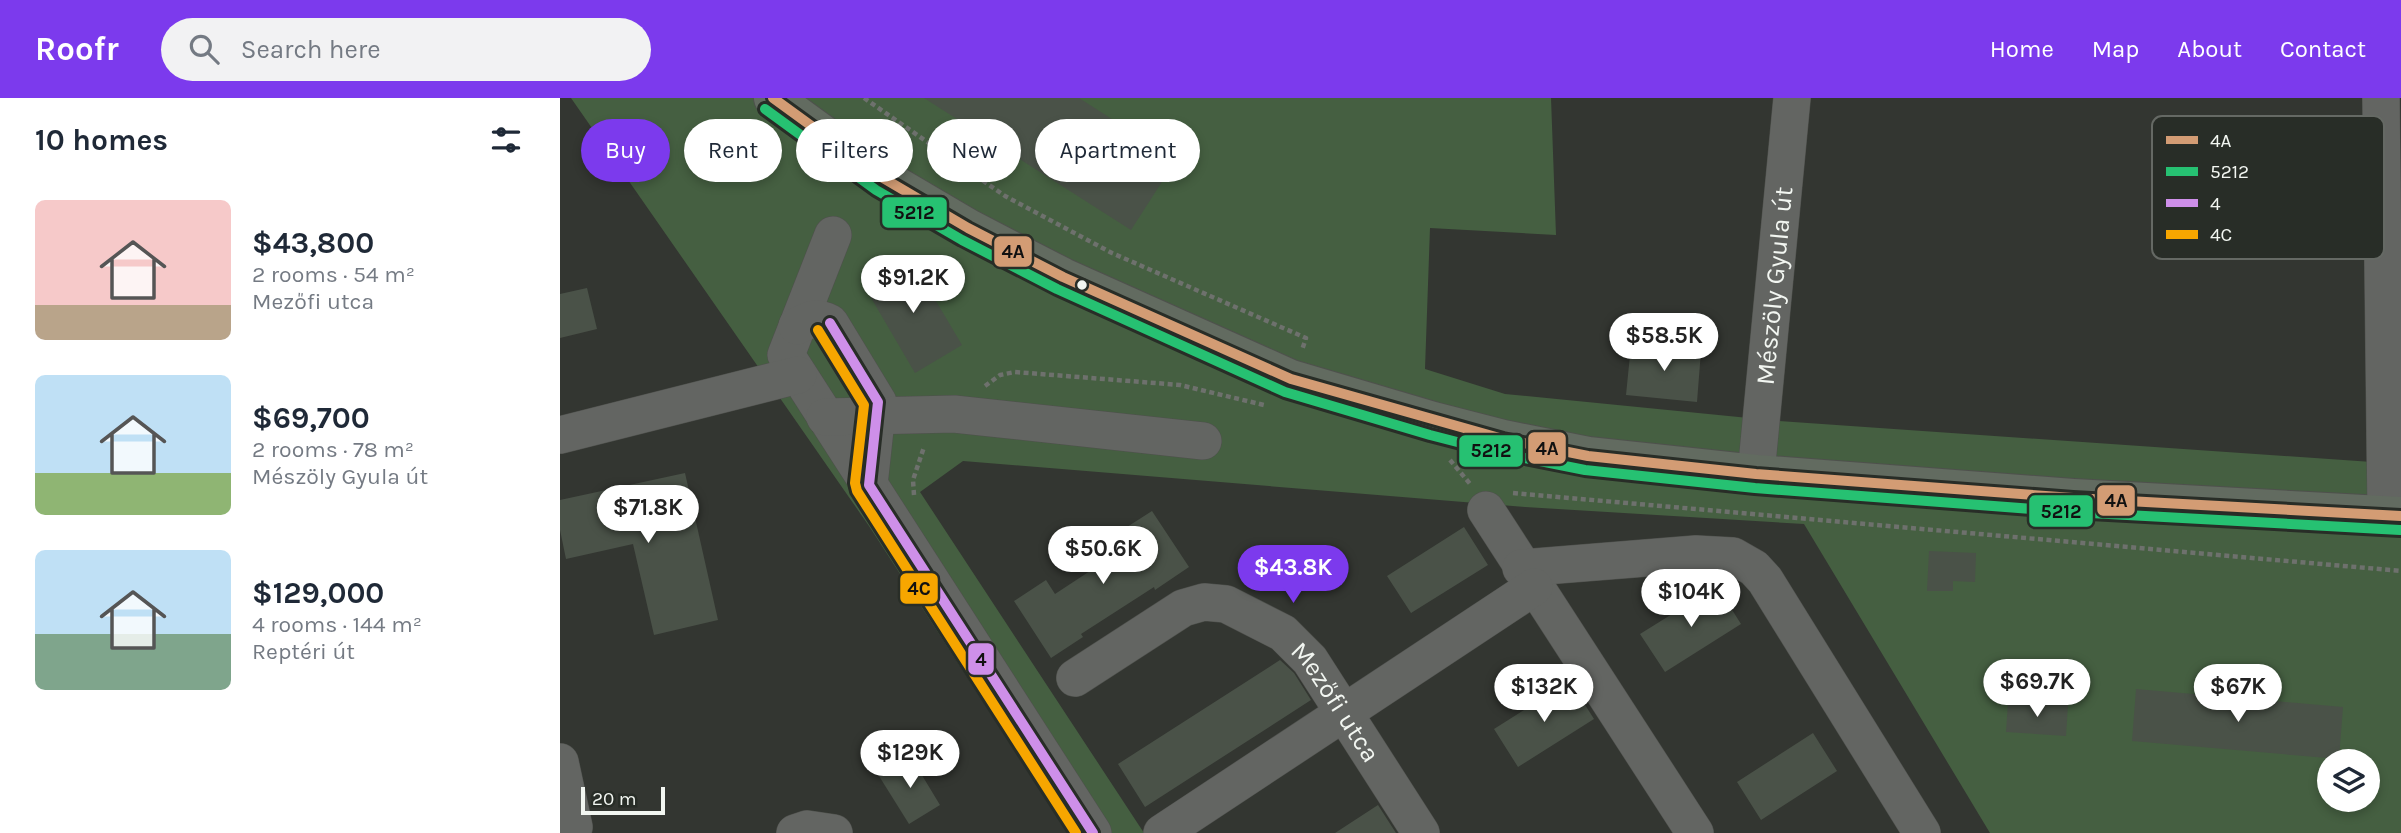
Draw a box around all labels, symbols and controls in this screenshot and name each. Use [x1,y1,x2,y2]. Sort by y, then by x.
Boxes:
search box [161,18,651,81]
text: Roofr [35,30,119,68]
icon: search [185,30,223,68]
text: Search here [241,34,381,65]
text: Home [1990,35,2054,63]
text: Map [2092,35,2139,63]
text: About [2177,35,2242,63]
text: Contact [2280,35,2366,63]
legend [2152,116,2384,259]
chip: Buy [581,119,670,182]
chip: Rent [684,119,782,182]
chip: Filters [796,119,913,182]
chip: New [927,119,1021,182]
chip: Apartment [1035,119,1200,182]
icon: filters [487,121,525,159]
text: 10 homes [35,122,168,158]
text: 4A [2210,130,2232,152]
text: 5212 [2210,161,2249,183]
street label: Mészöly Gyula út [1750,185,1799,387]
text: 4 [2210,193,2221,215]
line badge: 5212 [881,196,948,229]
text: 5212 [894,202,934,224]
text: 4C [2210,224,2232,246]
text: $43,800 [252,225,374,261]
icon: home [91,228,175,312]
line badge: 4A [993,235,1033,268]
text: 4A [1001,241,1025,263]
pin: $91.2K [856,256,970,315]
text: 2 rooms · 54 m² [252,261,415,288]
text: $91.2K [877,264,949,291]
unlabelled marker [1075,278,1089,292]
text: Mezőfi utca [252,288,374,315]
pin: $58.5K [1607,314,1721,373]
text: $58.5K [1625,322,1703,349]
text: $69,700 [252,400,370,436]
icon: home [91,403,175,487]
line badge: 4A [1527,431,1567,465]
line badge: 5212 [1458,434,1524,468]
text: 2 rooms · 78 m² [252,436,414,463]
text: 4A [1535,438,1559,460]
text: 5212 [1471,440,1511,462]
text: Mészöly Gyula út [252,463,428,490]
line badge: 4A [2096,484,2136,517]
pin: $71.8K [591,486,705,545]
text: 4A [2104,490,2128,512]
text: $71.8K [613,494,683,521]
line badge: 5212 [2028,494,2094,528]
text: 5212 [2041,501,2081,523]
pin: $50.6K [1046,526,1160,586]
text: $50.6K [1064,535,1142,562]
pin: $43.8K [1236,546,1350,605]
text: $43.8K [1254,554,1332,581]
pin: $104K [1642,570,1740,629]
line badge: 4C [899,572,939,605]
text: $129,000 [252,575,384,611]
icon: home [91,578,175,662]
text: 4C [907,578,931,600]
text: $104K [1657,578,1725,605]
text: 4 rooms · 144 m² [252,611,422,638]
street label: Mezőfi utca [1285,635,1386,768]
text: Reptéri út [252,638,355,665]
line badge: 4 [967,642,995,676]
text: 4 [975,649,987,671]
pin: $69.7K [1980,660,2094,719]
pin: $132K [1495,664,1593,724]
pin: $67K [2197,664,2279,724]
text: $69.7K [1999,668,2075,695]
text: $132K [1510,673,1578,700]
text: $67K [2210,673,2266,700]
pin: $129K [861,730,959,790]
text: $129K [876,739,944,766]
map controls [2317,749,2380,812]
button: layers [2317,749,2380,812]
scale bar [581,784,665,816]
text: 20 m [592,788,637,810]

